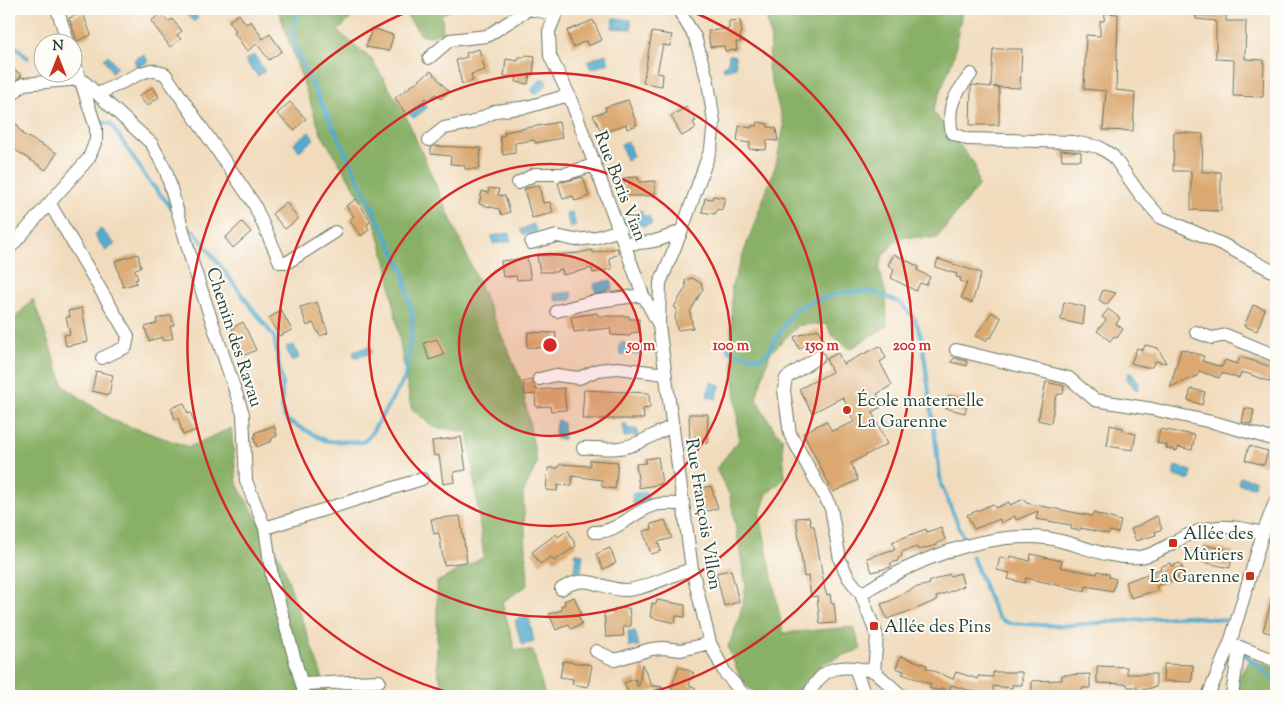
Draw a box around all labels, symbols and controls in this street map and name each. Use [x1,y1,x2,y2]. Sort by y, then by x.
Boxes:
north arrow [32,32,82,82]
text: N [52,37,64,57]
street label: Rue Boris Vian [586,128,652,246]
street label: Chemin des Ravau [198,264,268,411]
centre of rings [541,336,559,354]
text: 50 m [626,336,656,357]
text: 100 m [713,336,750,357]
text: 150 m [805,336,839,357]
text: 200 m [893,336,932,357]
place label: École maternelle La Garenne [857,389,984,436]
marker: École maternelle La Garenne [841,404,853,416]
street label: Rue François Villon [677,437,727,592]
place label: Allée des Mûriers [1183,522,1254,569]
marker: Allée des Mûriers [1167,537,1179,549]
place label: La Garenne [1150,565,1240,591]
marker: La Garenne [1244,570,1256,582]
place label: Allée des Pins [884,615,991,641]
marker: Allée des Pins [868,620,880,632]

